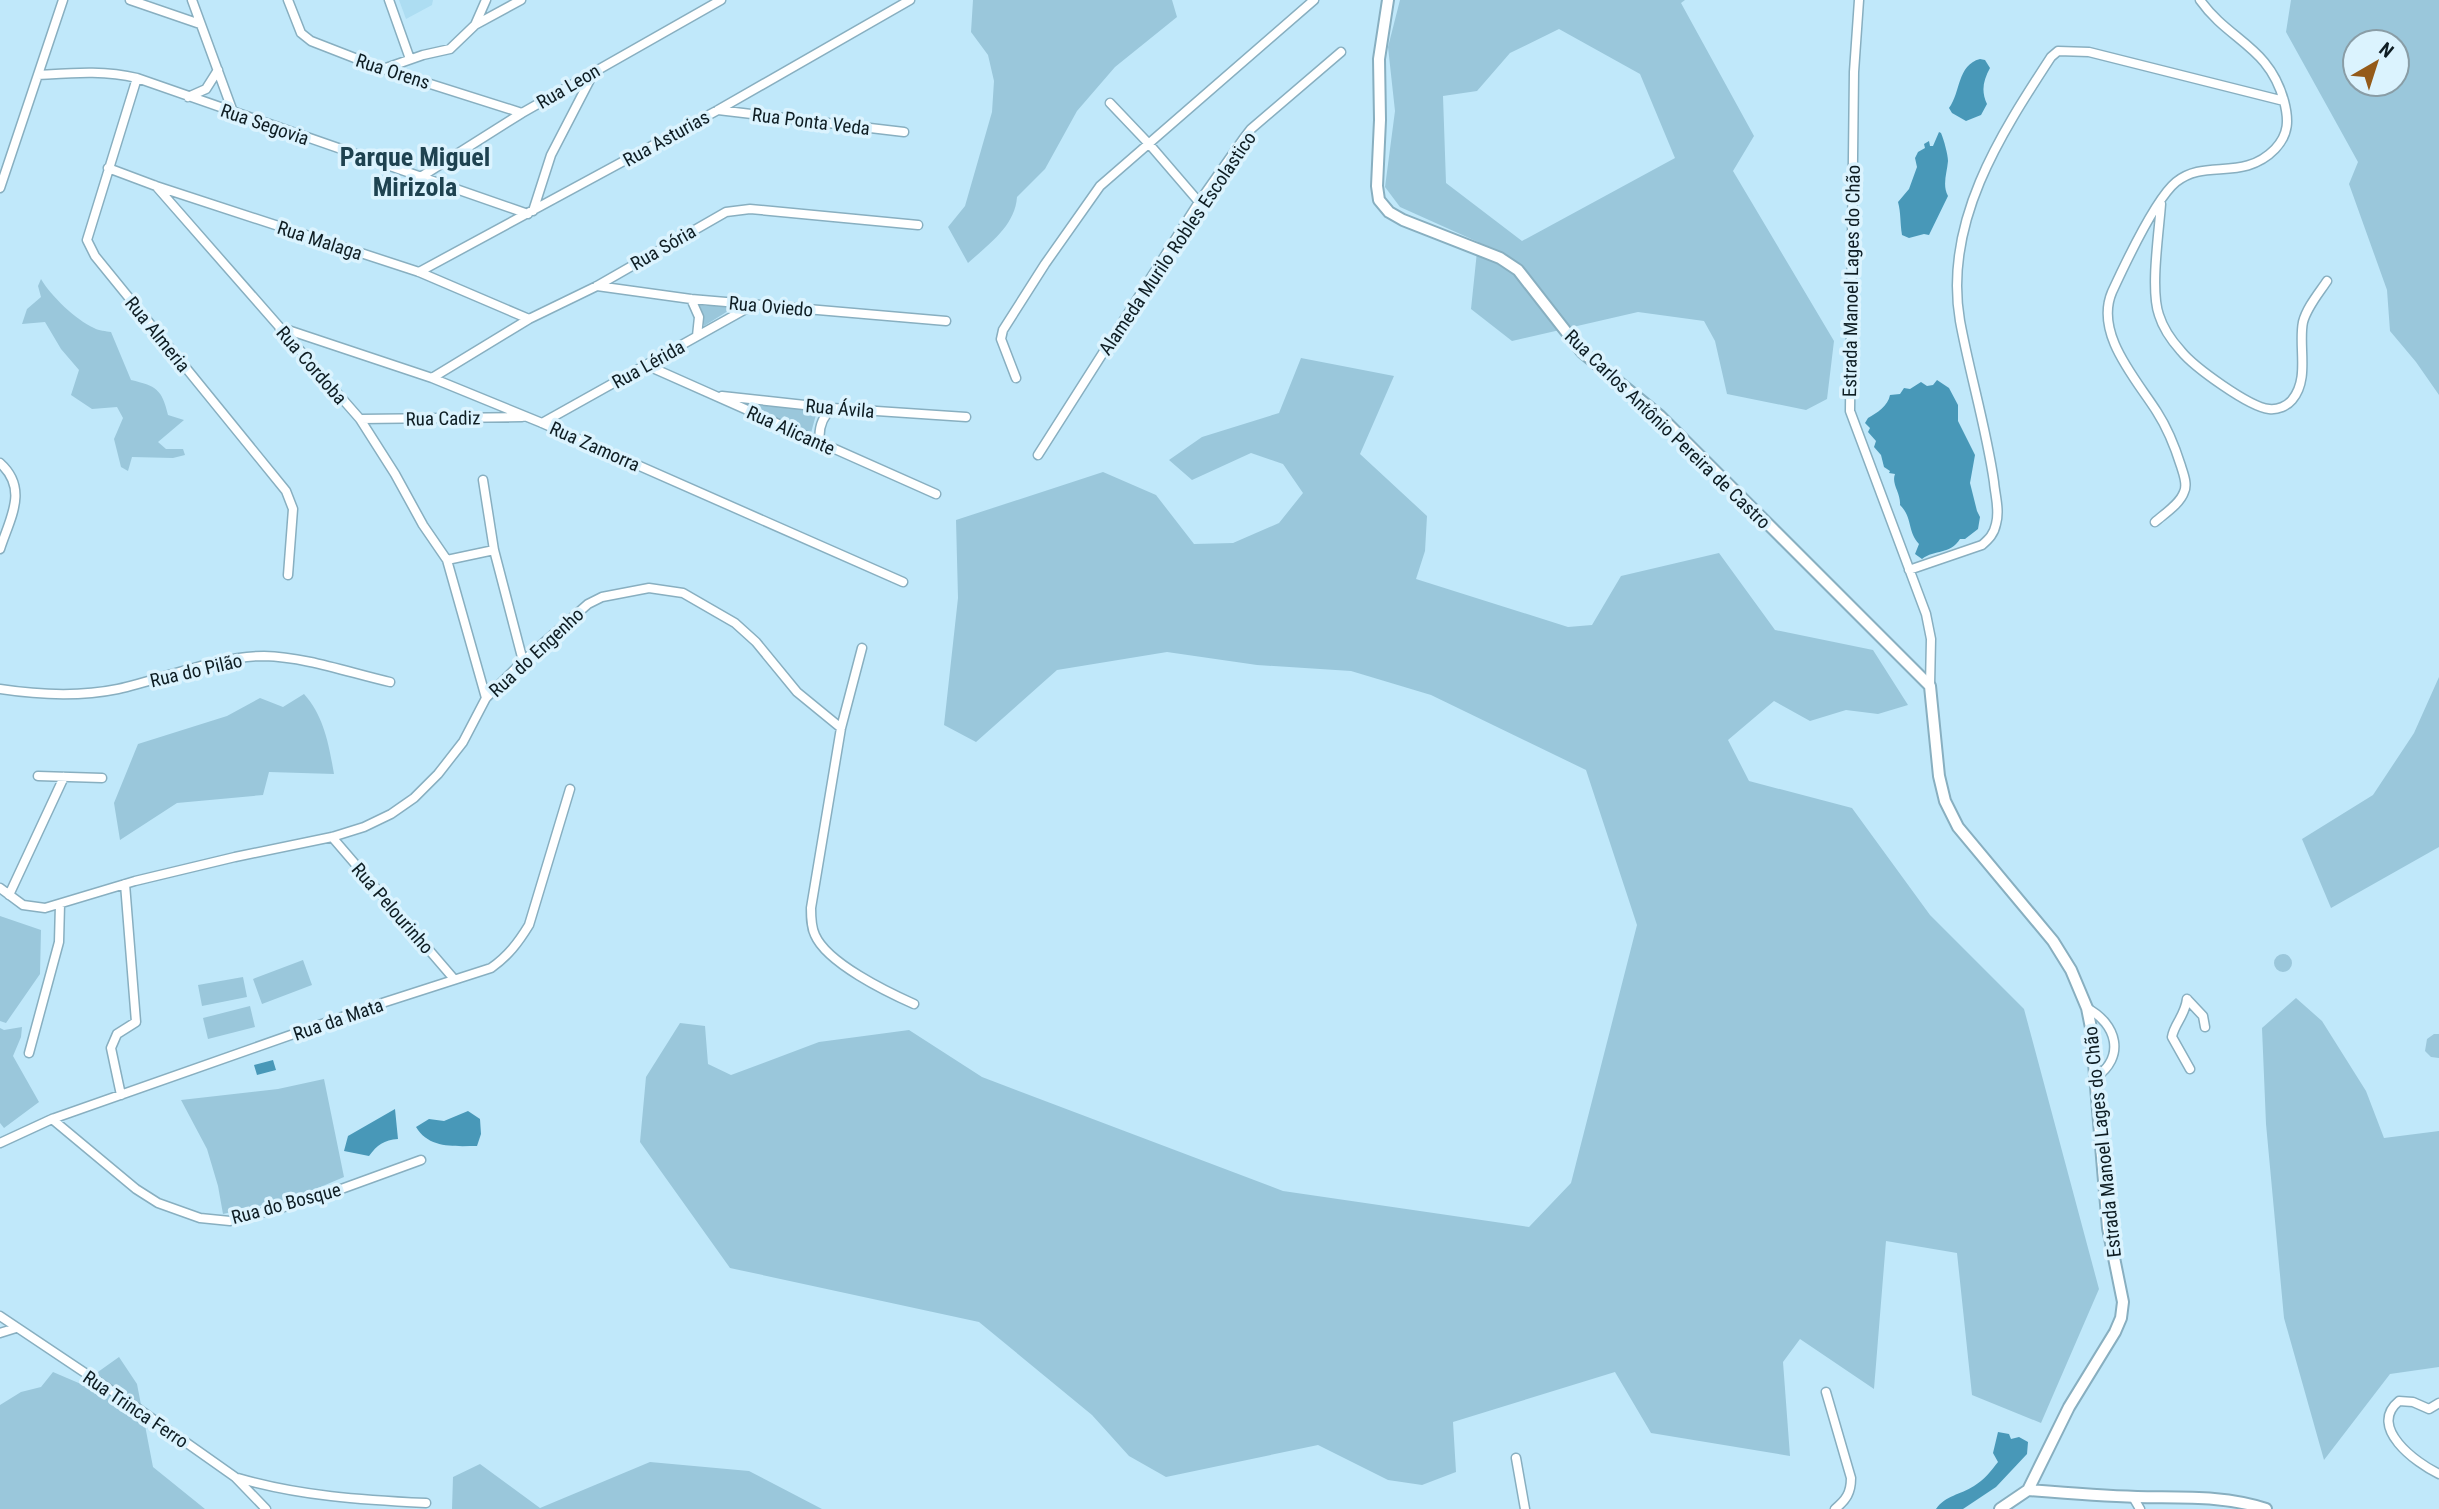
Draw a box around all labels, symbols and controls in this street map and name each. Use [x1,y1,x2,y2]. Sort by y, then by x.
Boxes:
north arrow [2341,28,2411,98]
text: N [2375,38,2398,63]
street label: Rua Orens [353,49,433,94]
street label: Rua Leon [532,59,604,114]
street label: Rua Segovia [218,99,312,150]
street label: Rua Ponta Veda [751,103,871,140]
street label: Rua Asturias [619,105,713,172]
street label: Alameda Murilo Robles Escolastico [1094,127,1261,359]
district label: Parque Miguel Mirizola [340,142,490,202]
street label: Estrada Manoel Lages do Chão [1838,165,1865,397]
street label: Rua Malaga [274,216,365,265]
street label: Rua Sória [627,220,700,275]
street label: Rua Oviedo [728,291,814,322]
street label: Rua Almeria [120,292,195,377]
street label: Rua Cordoba [271,322,352,409]
street label: Rua Carlos Antônio Pereira de Castro [1560,325,1775,534]
street label: Rua Lérida [608,335,689,394]
street label: Rua Ávila [804,394,875,423]
street label: Rua Alicante [743,401,838,460]
street label: Rua Cadiz [405,406,481,431]
street label: Rua Zamorra [546,416,643,476]
street label: Rua do Engenho [484,603,588,702]
street label: Rua do Pilão [148,649,244,692]
street label: Rua Pelourinho [347,858,438,959]
street label: Rua da Mata [290,993,386,1046]
street label: Estrada Manoel Lages do Chão [2079,1025,2126,1259]
street label: Rua do Bosque [229,1178,343,1229]
street label: Rua Trinca Ferro [79,1366,193,1453]

